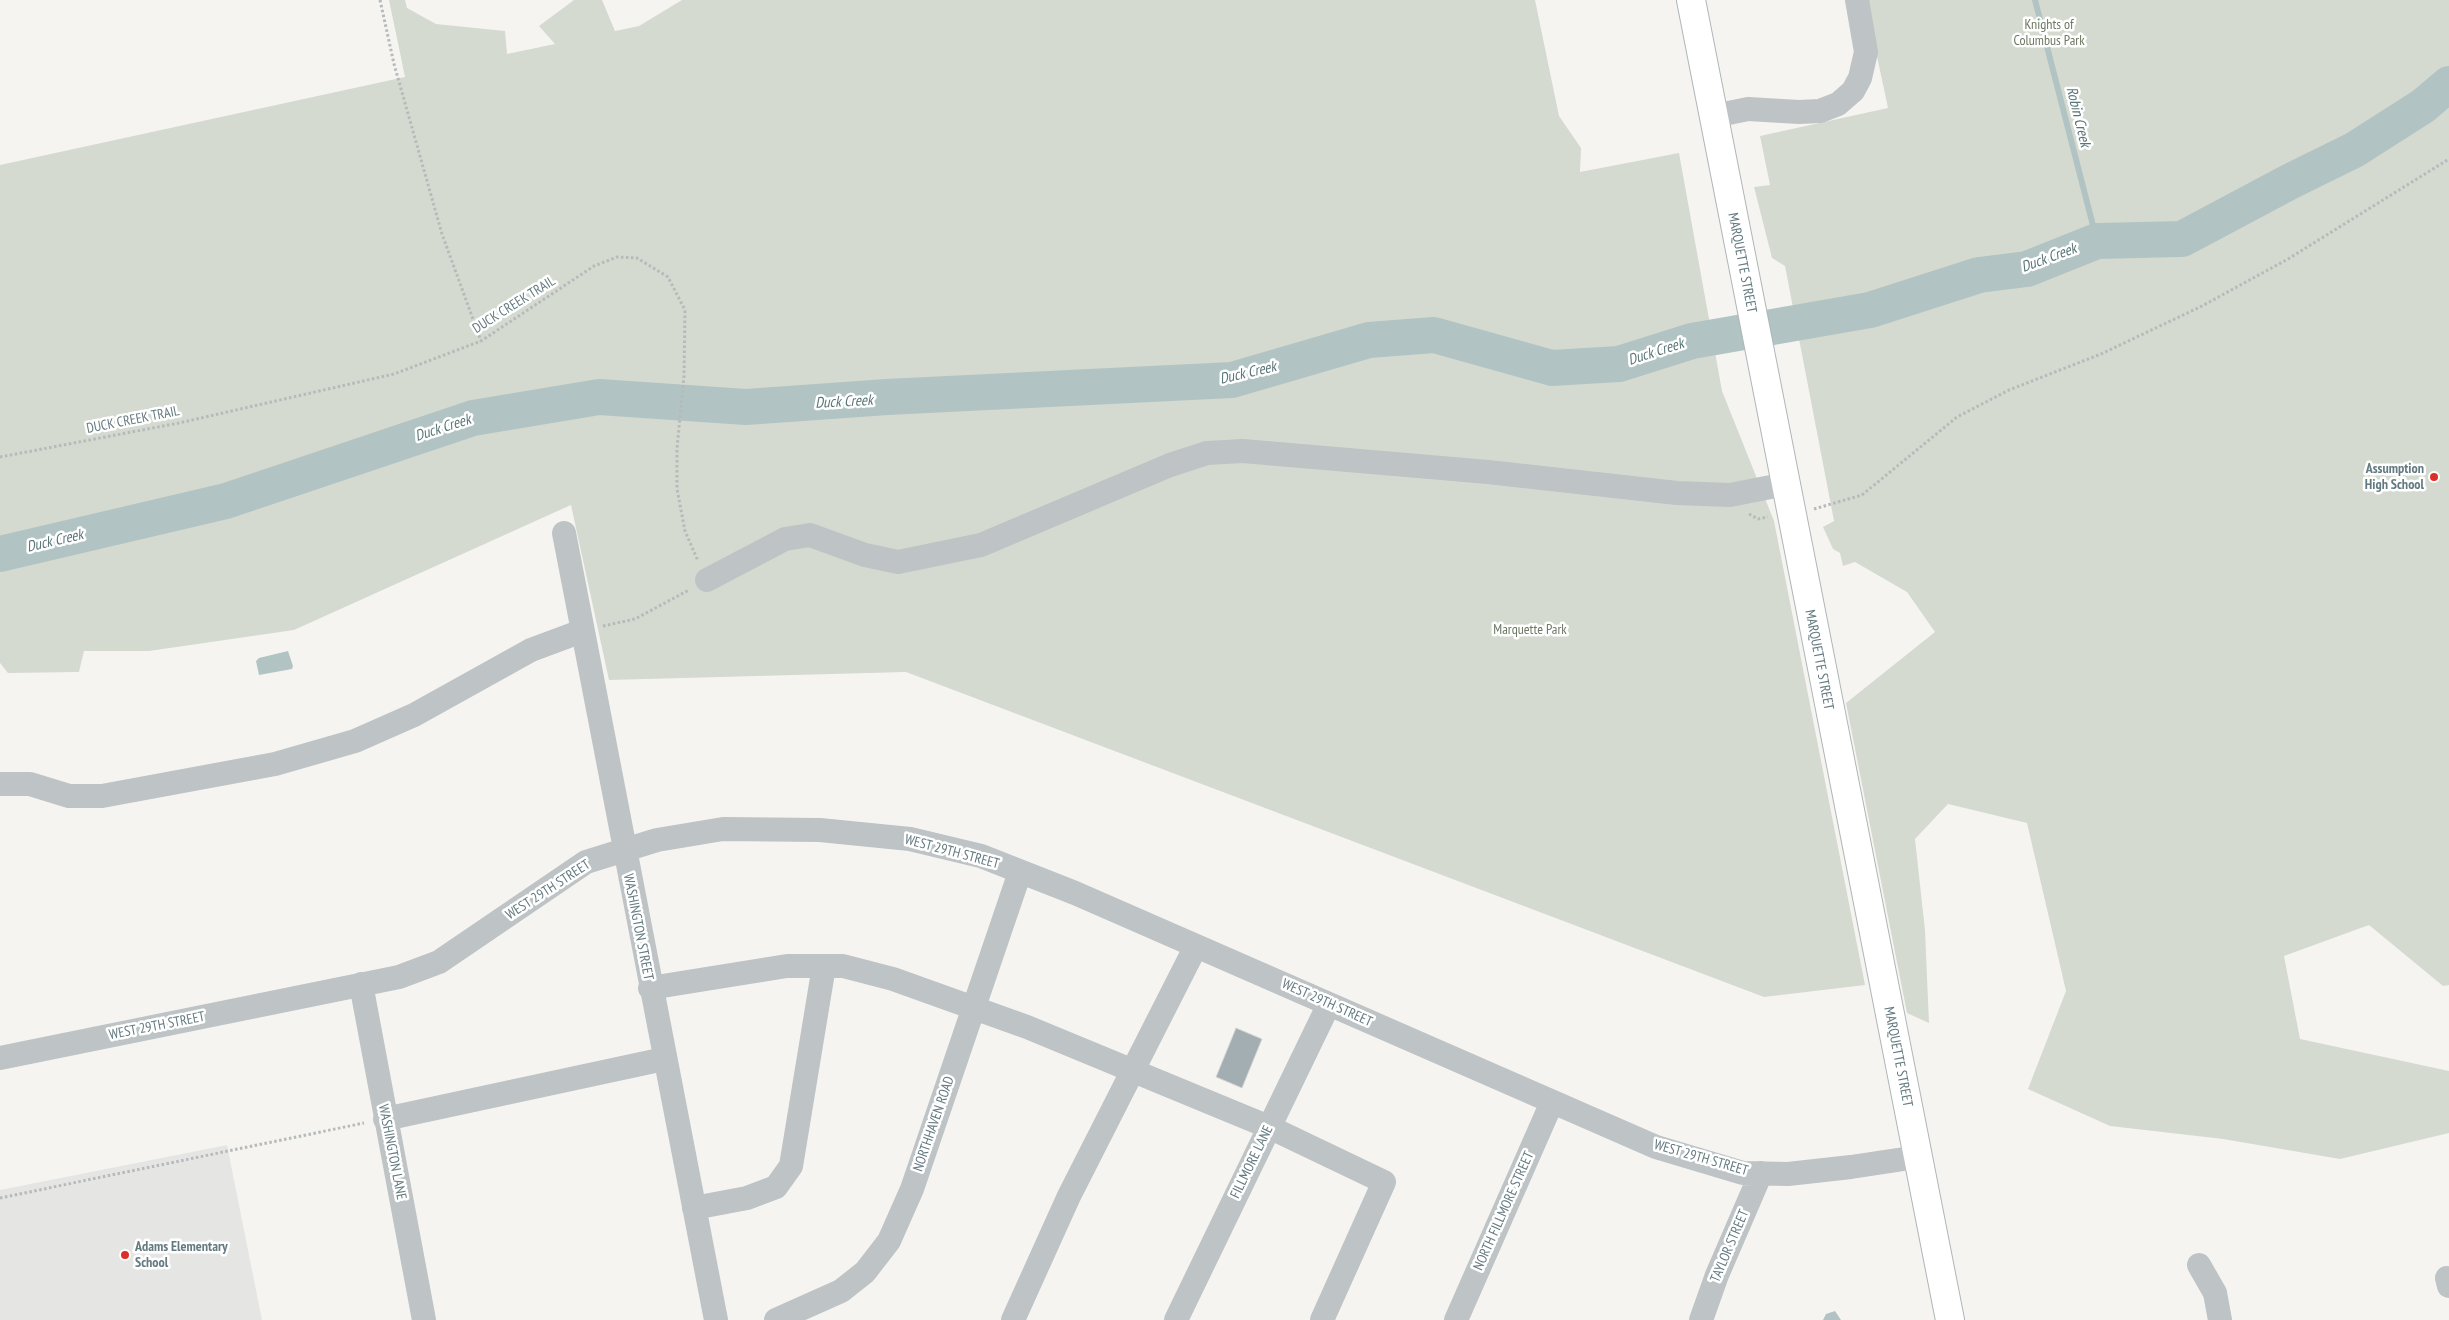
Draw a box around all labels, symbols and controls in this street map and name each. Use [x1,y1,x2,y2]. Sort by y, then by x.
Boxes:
park label: Knights of Columbus Park [2013,17,2085,49]
water label: Robin Creek [2062,85,2094,149]
street label: MARQUETTE STREET [1724,211,1760,315]
water label: Duck Creek [2019,240,2079,276]
street label: DUCK CREEK TRAIL [470,273,558,337]
water label: Duck Creek [1626,335,1686,369]
water label: Duck Creek [1218,358,1278,388]
water label: Duck Creek [815,392,873,412]
street label: DUCK CREEK TRAIL [85,403,181,437]
water label: Duck Creek [413,411,473,445]
place label: Assumption High School [2365,461,2424,494]
marker: Assumption High School [2428,471,2440,483]
water label: Duck Creek [25,526,85,556]
street label: MARQUETTE STREET [1801,608,1837,712]
park label: Marquette Park [1493,622,1567,638]
street label: WEST 29TH STREET [903,831,1001,873]
street label: WEST 29TH STREET [503,856,593,924]
street label: WASHINGTON STREET [619,872,657,982]
street label: WEST 29TH STREET [1279,976,1375,1030]
street label: MARQUETTE STREET [1880,1005,1916,1109]
street label: WEST 29TH STREET [108,1008,206,1044]
street label: NORTHHAVEN ROAD [910,1074,958,1174]
street label: WASHINGTON LANE [375,1103,409,1201]
street label: FILLMORE LANE [1227,1123,1277,1201]
street label: WEST 29TH STREET [1652,1137,1750,1179]
street label: NORTH FILLMORE STREET [1470,1149,1538,1273]
street label: TAYLOR STREET [1707,1207,1753,1285]
place label: Adams Elementary School [135,1239,228,1272]
marker: Adams Elementary School [119,1249,131,1261]

